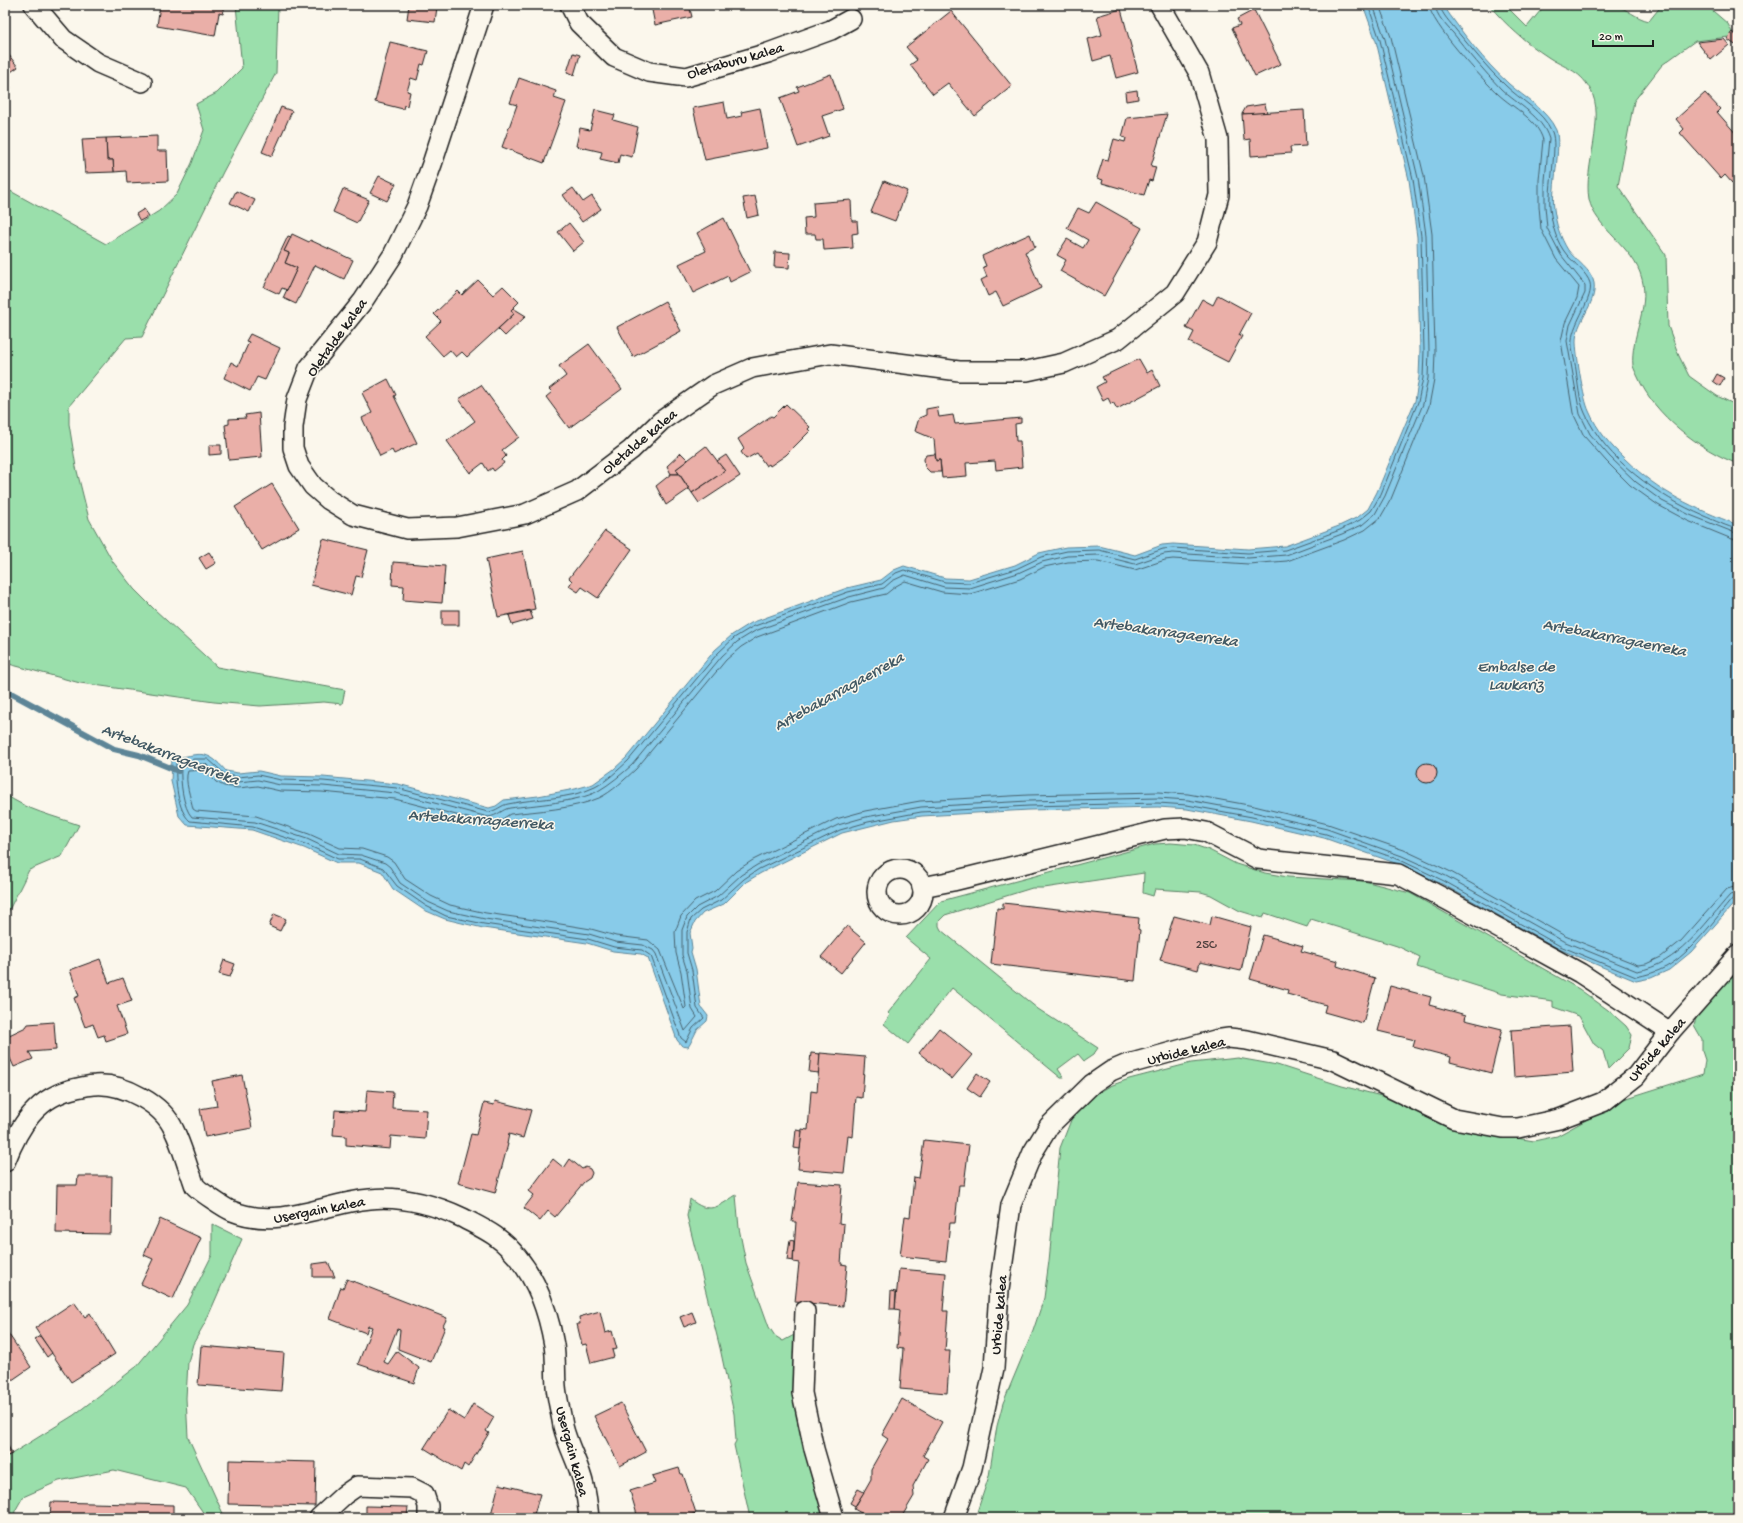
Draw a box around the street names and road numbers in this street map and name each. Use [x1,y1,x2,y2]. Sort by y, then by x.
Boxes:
street label: Oletaburu kalea [685,39,787,84]
street label: Oletalde kalea [303,295,372,381]
street label: Oletalde kalea [599,406,682,479]
street label: Urbide kalea [1625,1014,1691,1086]
street label: Urbide kalea [1146,1033,1228,1070]
street label: Usergain kalea [272,1193,367,1229]
street label: Urbide kalea [988,1274,1012,1356]
street label: Usergain kalea [550,1405,592,1499]

